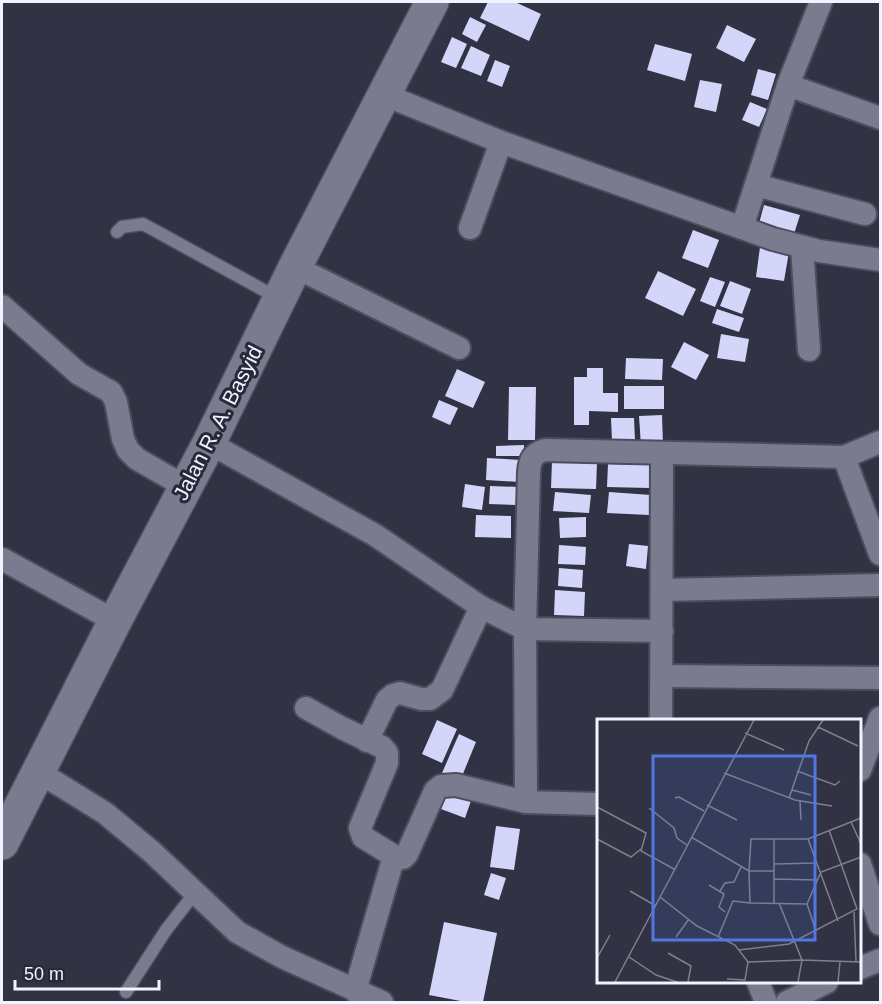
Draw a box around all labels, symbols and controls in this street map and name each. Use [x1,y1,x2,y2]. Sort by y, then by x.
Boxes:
street label: Jalan R. A. Basyid [169,342,266,504]
inset map [597,719,861,983]
scale bar [15,953,159,991]
text: 50 m [24,964,64,984]

